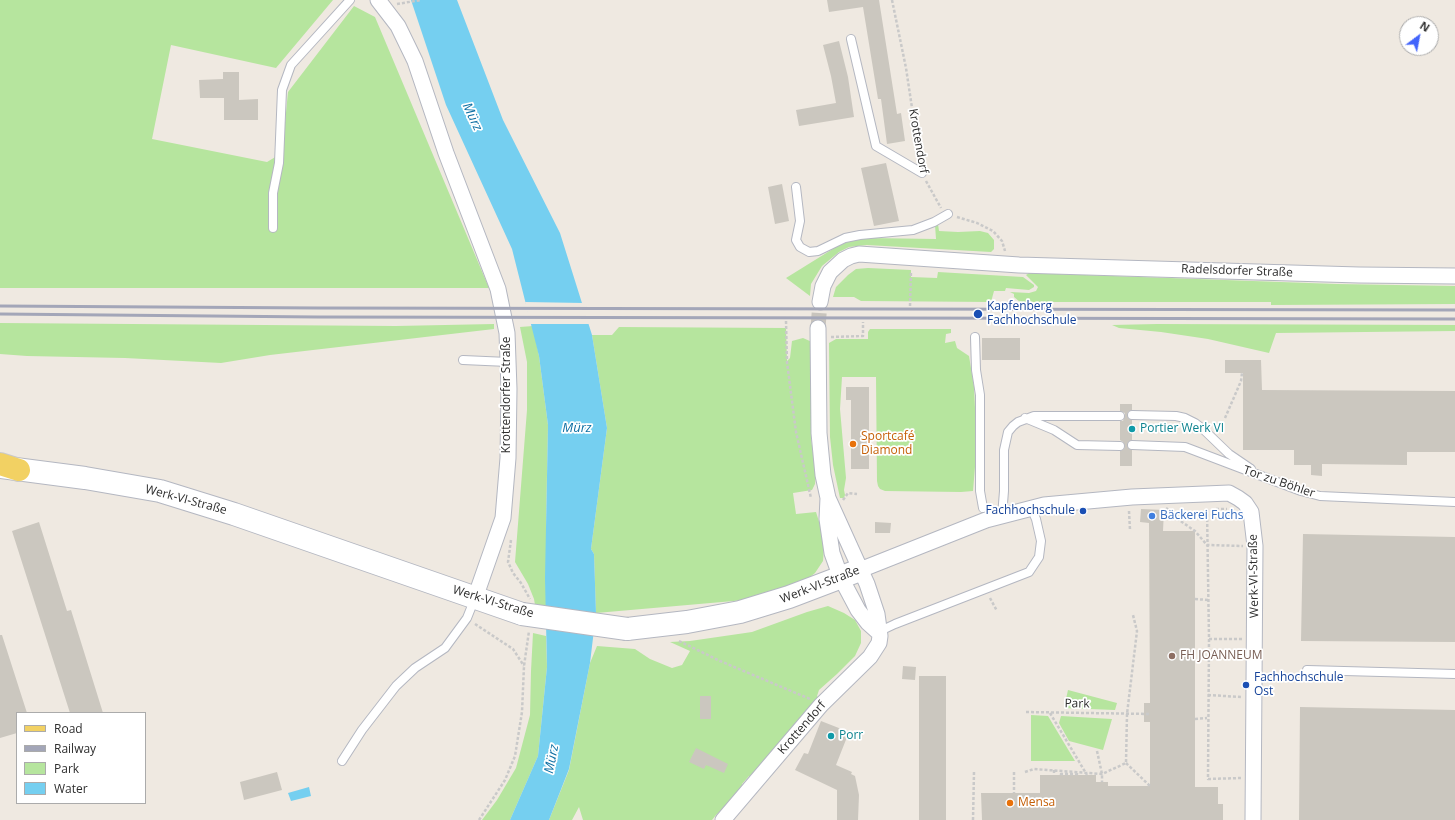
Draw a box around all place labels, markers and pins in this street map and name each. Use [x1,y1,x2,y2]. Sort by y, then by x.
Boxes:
place label: Kapfenberg Fachhochschule [987,300,1077,328]
marker: Kapfenberg Fachhochschule [972,308,984,320]
place label: Portier Werk VI [1140,422,1224,436]
marker: Portier Werk VI [1127,424,1137,434]
place label: Sportcafé Diamond [861,430,915,458]
marker: Sportcafé Diamond [848,439,858,449]
place label: Fachhochschule [985,504,1075,518]
marker: Fachhochschule [1078,506,1088,516]
place label: Bäckerei Fuchs [1160,509,1243,523]
marker: Bäckerei Fuchs [1147,511,1157,521]
place label: FH JOANNEUM [1180,649,1263,663]
marker: FH JOANNEUM [1167,651,1177,661]
place label: Fachhochschule Ost [1254,671,1344,699]
marker: Fachhochschule Ost [1241,680,1251,690]
place label: Porr [839,729,863,743]
marker: Porr [826,731,836,741]
place label: Mensa [1018,796,1055,810]
marker: Mensa [1005,798,1015,808]

